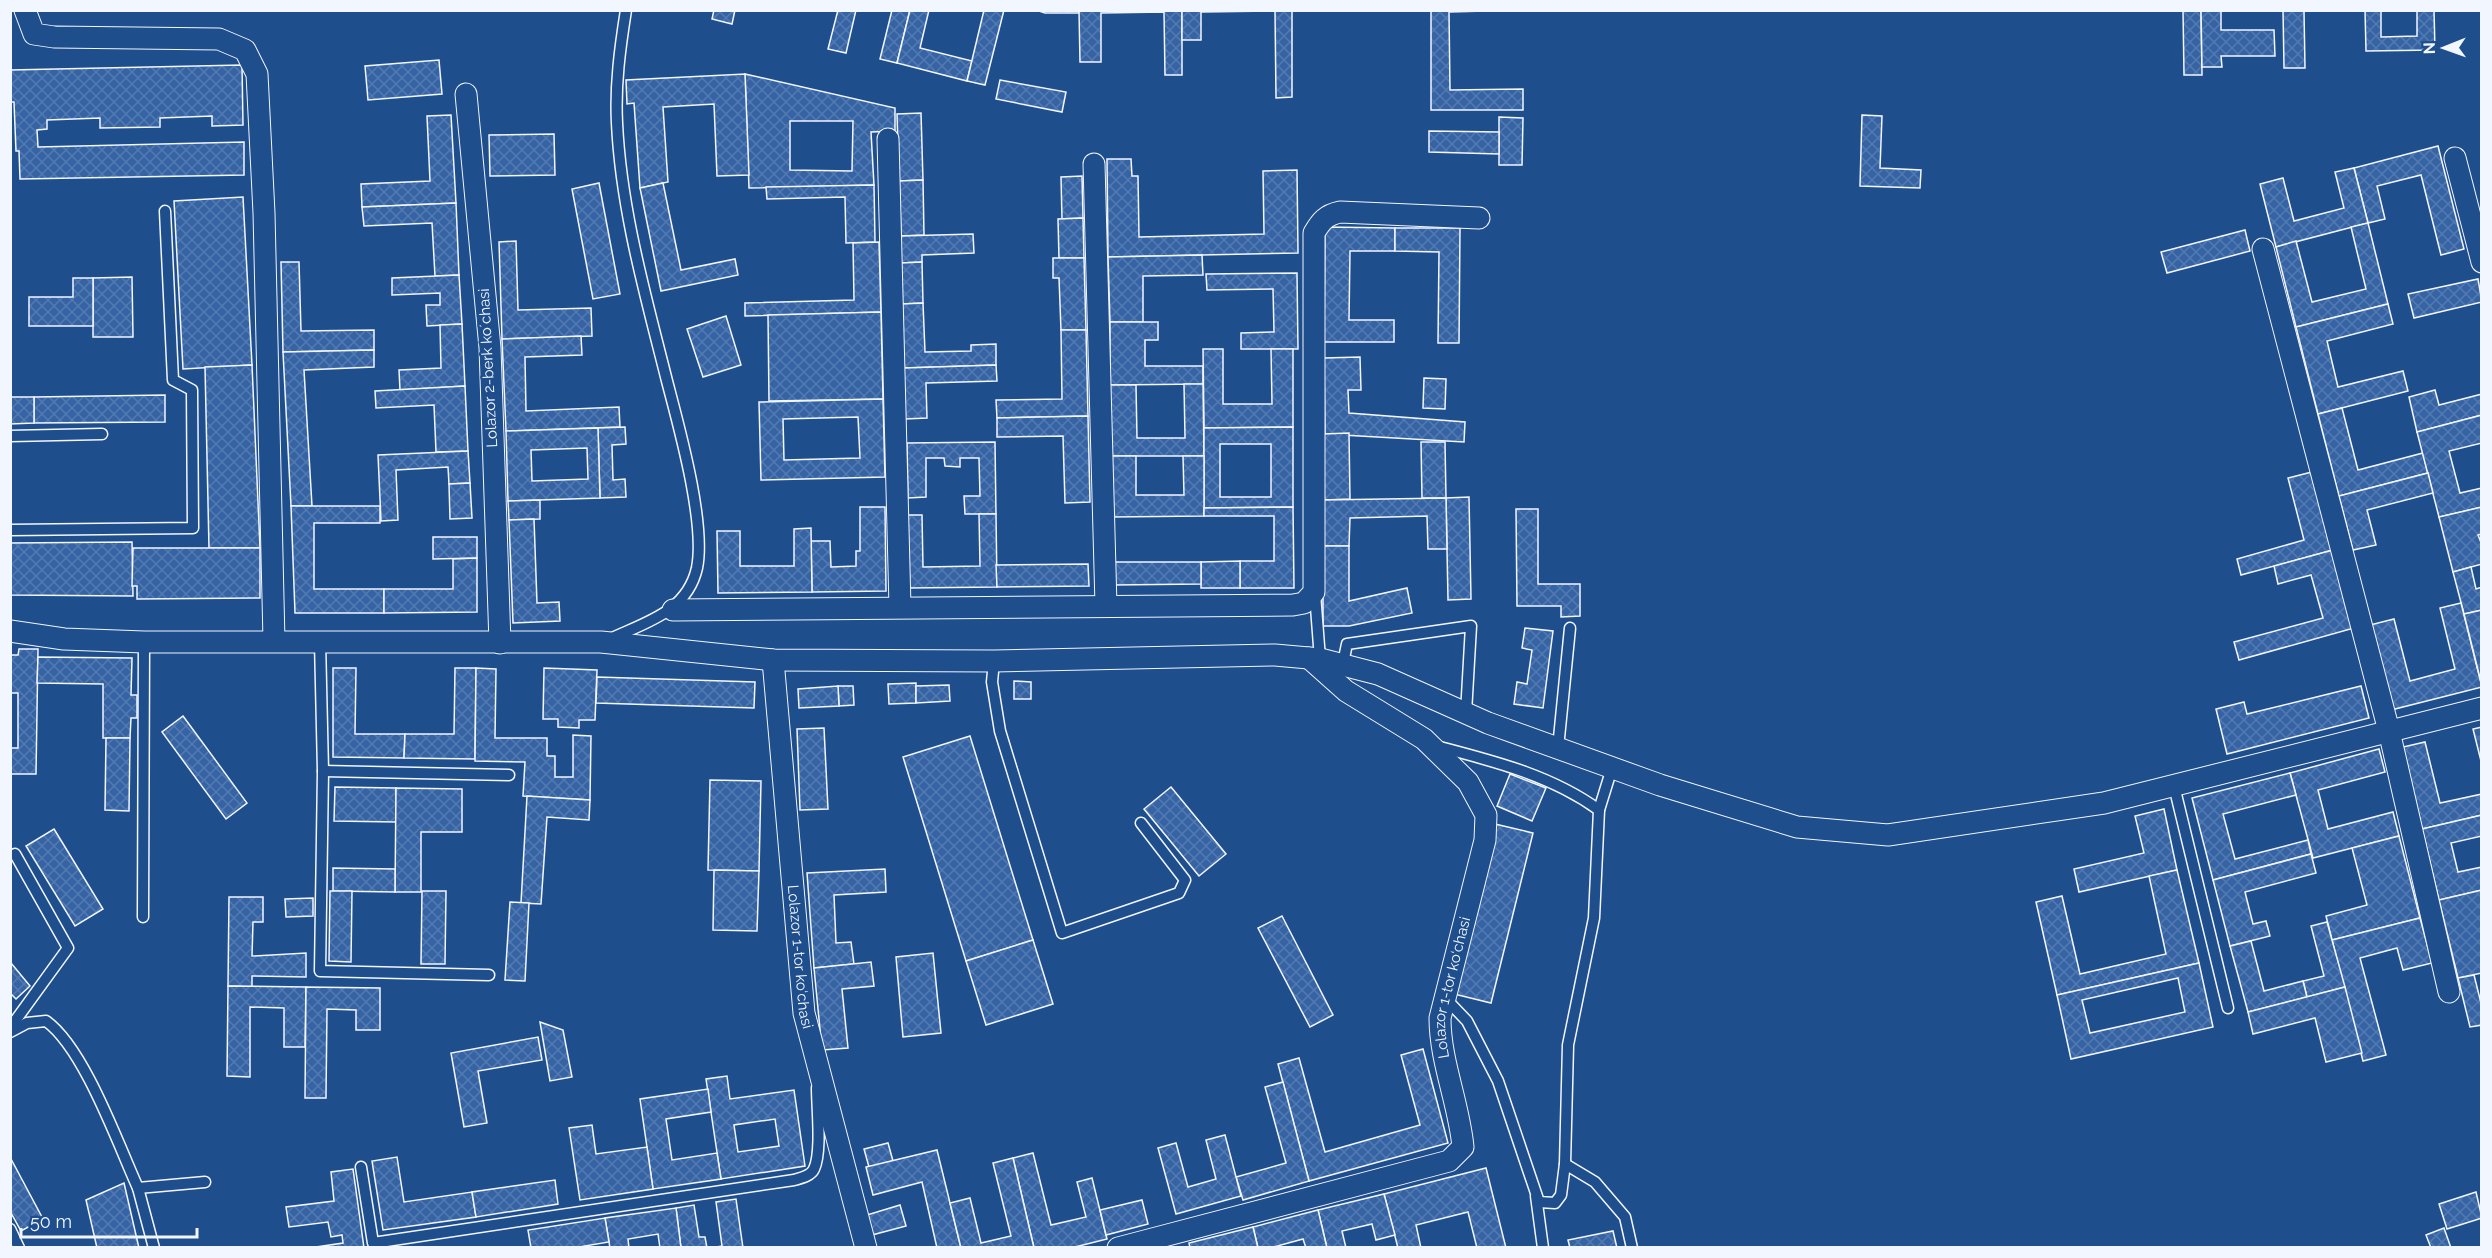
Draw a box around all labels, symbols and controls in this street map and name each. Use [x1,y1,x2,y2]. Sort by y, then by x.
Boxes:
north arrow [2414,18,2474,78]
text: N [2420,42,2439,55]
street label: Lolazor 2-berk koʼchasi [475,288,501,448]
street label: Lolazor 1-tor ko‘chasi [784,884,817,1031]
street label: Lolazor 1-tor ko‘chasi [1430,915,1474,1060]
scale bar [21,1201,196,1239]
text: 50 m [30,1211,72,1232]

